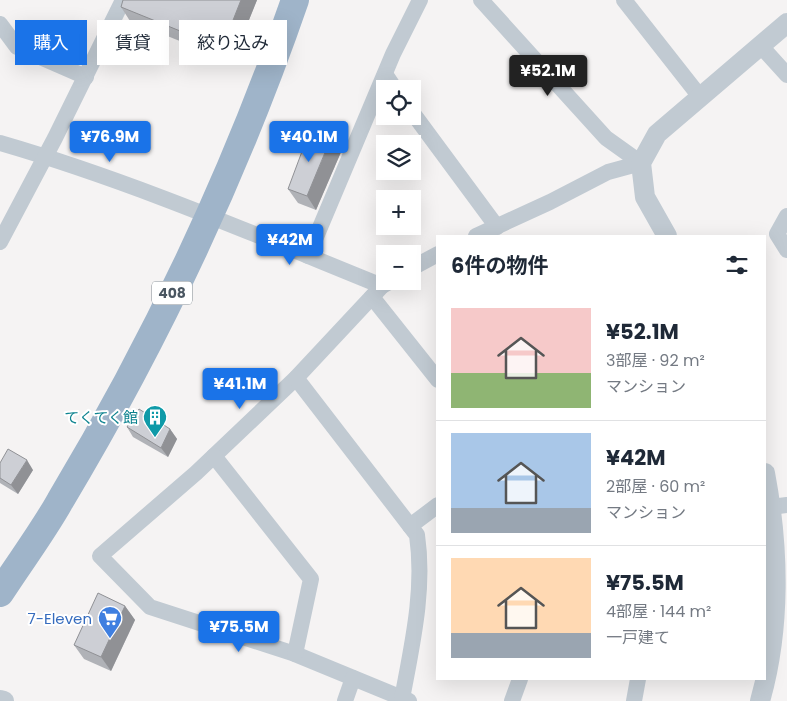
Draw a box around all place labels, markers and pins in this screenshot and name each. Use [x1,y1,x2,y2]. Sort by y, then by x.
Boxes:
pin: ¥52.1M [507,54,589,97]
pin: ¥76.9M [69,120,151,163]
pin: ¥40.1M [268,120,350,163]
pin: ¥42M [260,224,320,266]
pin: ¥41.1M [199,368,281,410]
building icon: てくてく館 [142,404,168,438]
place label: てくてく館 [64,407,138,428]
supermarket icon: 7-Eleven [97,605,123,639]
place label: 7-Eleven [28,608,92,629]
pin: ¥75.5M [198,610,280,653]

